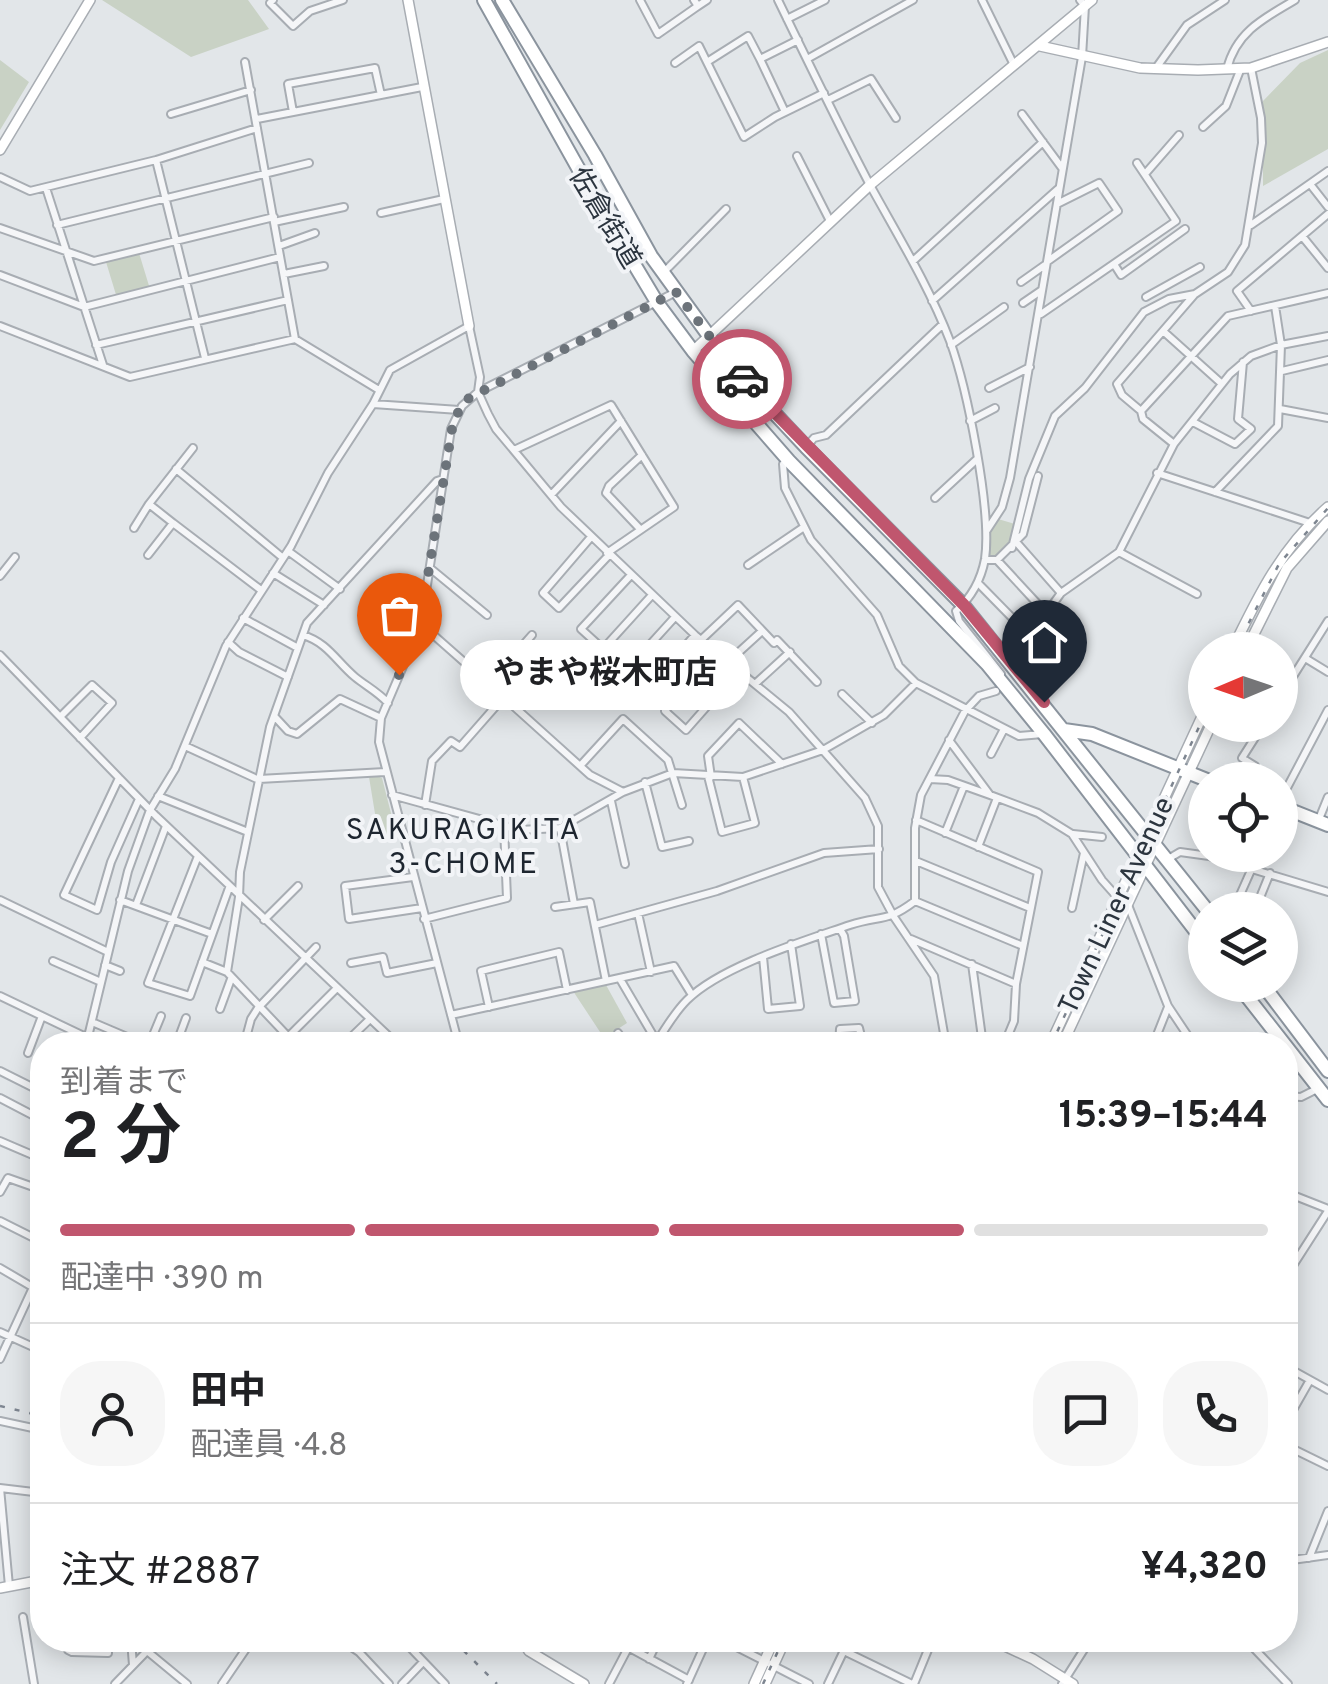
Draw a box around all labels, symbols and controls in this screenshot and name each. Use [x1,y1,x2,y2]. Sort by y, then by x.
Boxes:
street label: 佐倉街道 [559,161,648,276]
courier [692,329,792,429]
icon: car [715,352,770,407]
pin [357,573,442,676]
icon: bag [372,588,427,643]
pin [1002,600,1087,703]
icon: home [1017,615,1072,670]
north arrow [1188,632,1298,742]
map controls [1188,632,1298,1002]
callout: やまや桜木町店 [459,640,749,710]
text: やまや桜木町店 [493,655,717,695]
button: locate [1188,762,1298,872]
street label: Town Liner Avenue [1052,792,1184,1021]
district label: SAKURAGIKITA 3-CHOME [346,813,582,884]
button: layers [1188,892,1298,1002]
text: 到着まで [60,1064,188,1104]
text: 15:39–15:44 [1059,1093,1268,1142]
text: 2 分 [60,1100,181,1182]
text: 配達中 · 390 m [60,1260,264,1300]
button: person [60,1361,165,1466]
button: chat [1033,1361,1138,1466]
button: phone [1163,1361,1268,1466]
text: 田中 [190,1369,266,1418]
text: 配達員 · 4.8 [190,1427,348,1467]
text: ¥4,320 [1141,1544,1268,1593]
text: 注文 #2887 [60,1549,260,1598]

